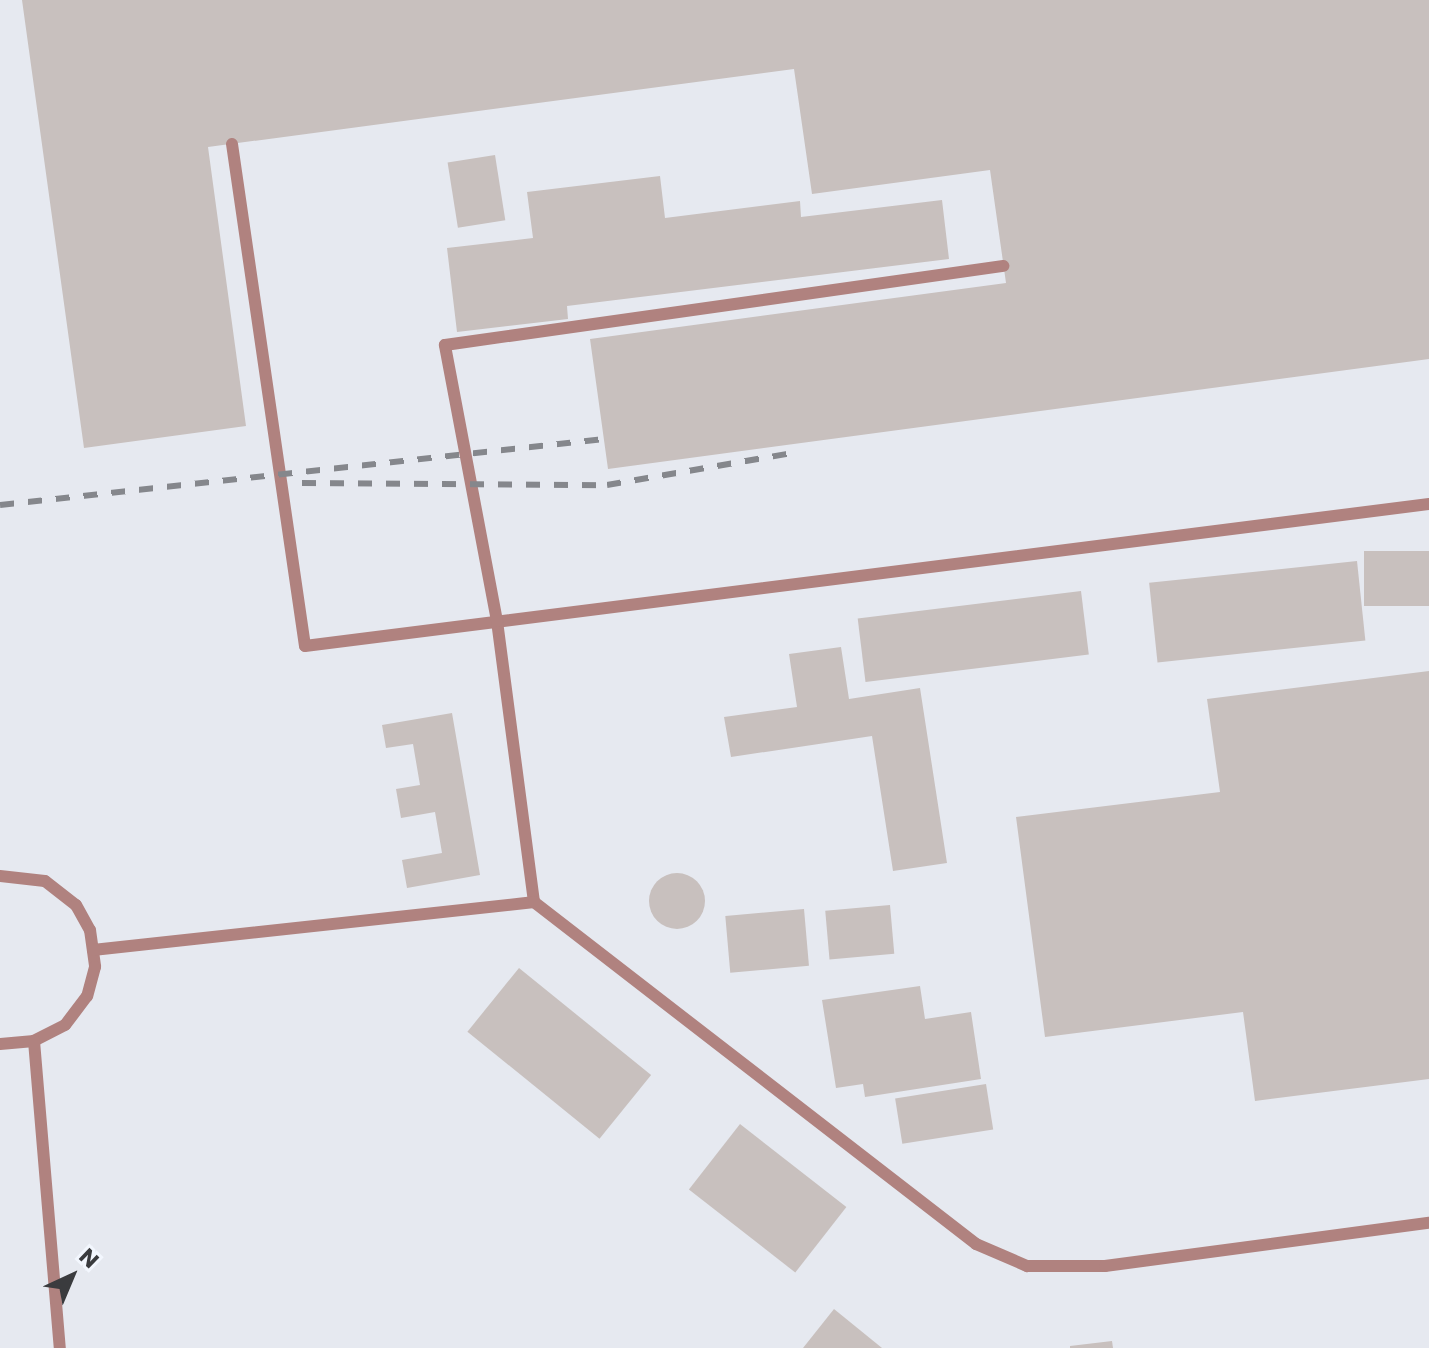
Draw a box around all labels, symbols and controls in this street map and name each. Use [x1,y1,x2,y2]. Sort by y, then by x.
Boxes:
north arrow [32,1236,112,1316]
text: N [72,1241,106,1275]

